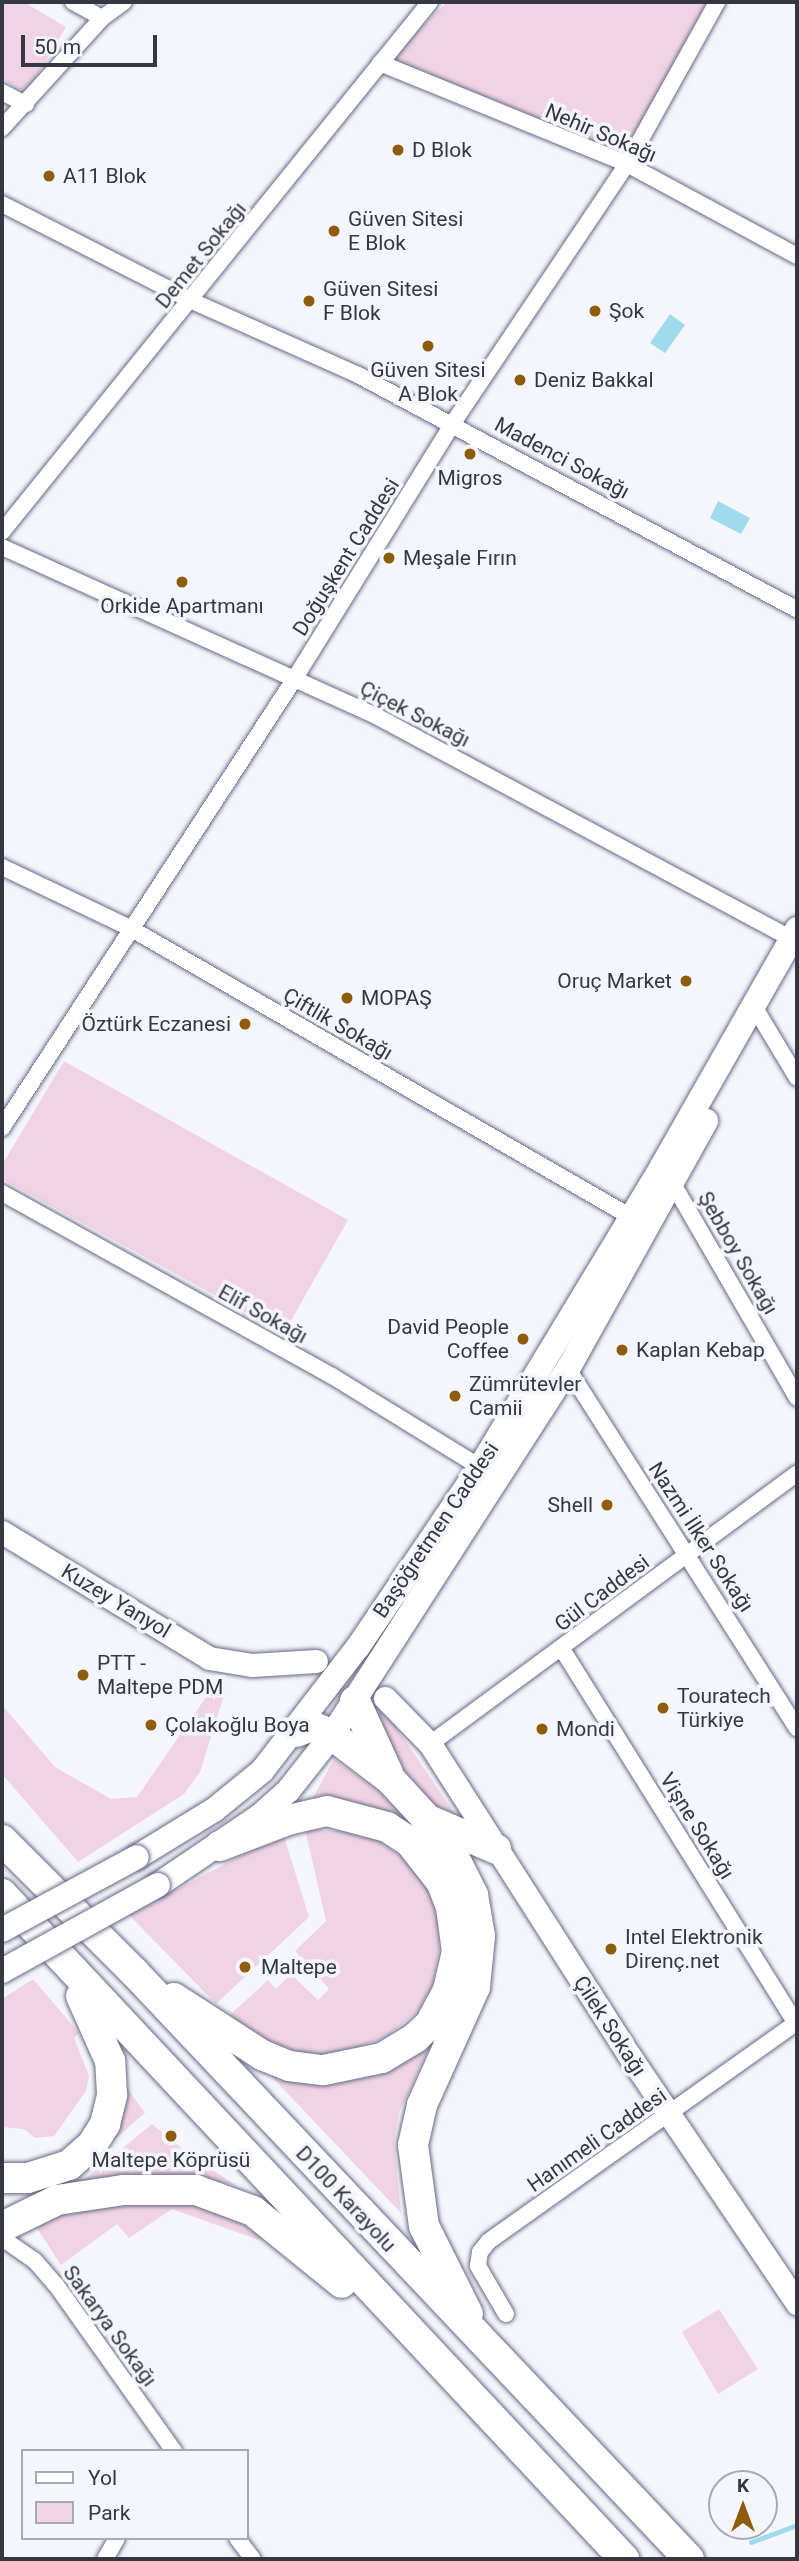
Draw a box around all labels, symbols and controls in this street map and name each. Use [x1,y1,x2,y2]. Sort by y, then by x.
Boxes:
scale bar [24,21,161,65]
text: 50 m [34,35,81,59]
street label: Nehir Sokağı [541,98,661,168]
place label: D Blok [412,137,472,163]
marker: D Blok [390,142,406,158]
place label: A11 Blok [63,163,146,189]
marker: A11 Blok [41,168,57,184]
street label: Demet Sokağı [150,197,252,313]
place label: Güven Sitesi E Blok [348,206,463,256]
marker: Güven Sitesi E Blok [326,223,342,239]
place label: Güven Sitesi F Blok [323,276,438,326]
marker: Güven Sitesi F Blok [301,293,317,309]
place label: Şok [609,298,644,324]
marker: Şok [587,303,603,319]
marker: Güven Sitesi A Blok [420,338,436,354]
place label: Güven Sitesi A Blok [370,357,486,407]
place label: Deniz Bakkal [534,367,654,393]
marker: Deniz Bakkal [512,372,528,388]
street label: Madenci Sokağı [490,412,634,504]
marker: Migros [462,446,478,462]
place label: Migros [438,465,502,491]
street label: Doğuşkent Caddesi [287,474,405,640]
place label: Meşale Fırın [403,545,517,571]
marker: Meşale Fırın [381,550,397,566]
marker: Orkide Apartmanı [174,574,190,590]
place label: Orkide Apartmanı [100,593,264,619]
street label: Çiçek Sokağı [356,675,474,753]
place label: Oruç Market [557,968,672,994]
marker: Oruç Market [678,973,694,989]
street label: Çiftlik Sokağı [279,982,397,1066]
place label: MOPAŞ [361,985,432,1011]
marker: MOPAŞ [339,990,355,1006]
place label: Öztürk Eczanesi [81,1011,231,1037]
marker: Öztürk Eczanesi [237,1016,253,1032]
street label: Şebboy Sokağı [693,1187,783,1319]
street label: Elif Sokağı [214,1279,312,1349]
place label: David People Coffee [387,1314,509,1364]
marker: David People Coffee [515,1331,531,1347]
place label: Kaplan Kebap [636,1337,765,1363]
marker: Kaplan Kebap [614,1342,630,1358]
place label: Zümrütevler Camii [469,1371,581,1421]
marker: Zümrütevler Camii [447,1388,463,1404]
street label: Başöğretmen Caddesi [368,1437,504,1623]
street label: Nazmi İlker Sokağı [643,1457,759,1617]
place label: Shell [548,1492,593,1518]
marker: Shell [599,1497,615,1513]
street label: Gül Caddesi [550,1549,654,1637]
street label: Kuzey Yanyol [57,1559,175,1643]
place label: PTT - Maltepe PDM [97,1650,223,1700]
marker: PTT - Maltepe PDM [75,1667,91,1683]
place label: Touratech Türkiye [677,1683,771,1733]
marker: Touratech Türkiye [655,1700,671,1716]
place label: Çolakoğlu Boya [165,1712,310,1738]
place label: Mondi [556,1716,615,1742]
marker: Çolakoğlu Boya [143,1717,159,1733]
marker: Mondi [534,1721,550,1737]
street label: Vişne Sokağı [654,1768,740,1884]
place label: Intel Elektronik Direnç.net [625,1924,763,1974]
marker: Intel Elektronik Direnç.net [603,1941,619,1957]
place label: Maltepe [261,1954,337,1980]
marker: Maltepe [235,1957,255,1977]
street label: Çilek Sokağı [568,1971,652,2081]
street label: Hanımeli Caddesi [523,2083,671,2197]
marker: Maltepe Köprüsü [163,2128,179,2144]
street label: D100 Karayolu [291,2141,401,2257]
place label: Maltepe Köprüsü [92,2147,250,2173]
street label: Sakarya Sokağı [58,2261,162,2391]
legend [21,2449,248,2540]
text: Yol [88,2466,117,2490]
north arrow [708,2470,778,2540]
text: K [737,2474,749,2497]
text: Park [88,2501,130,2525]

